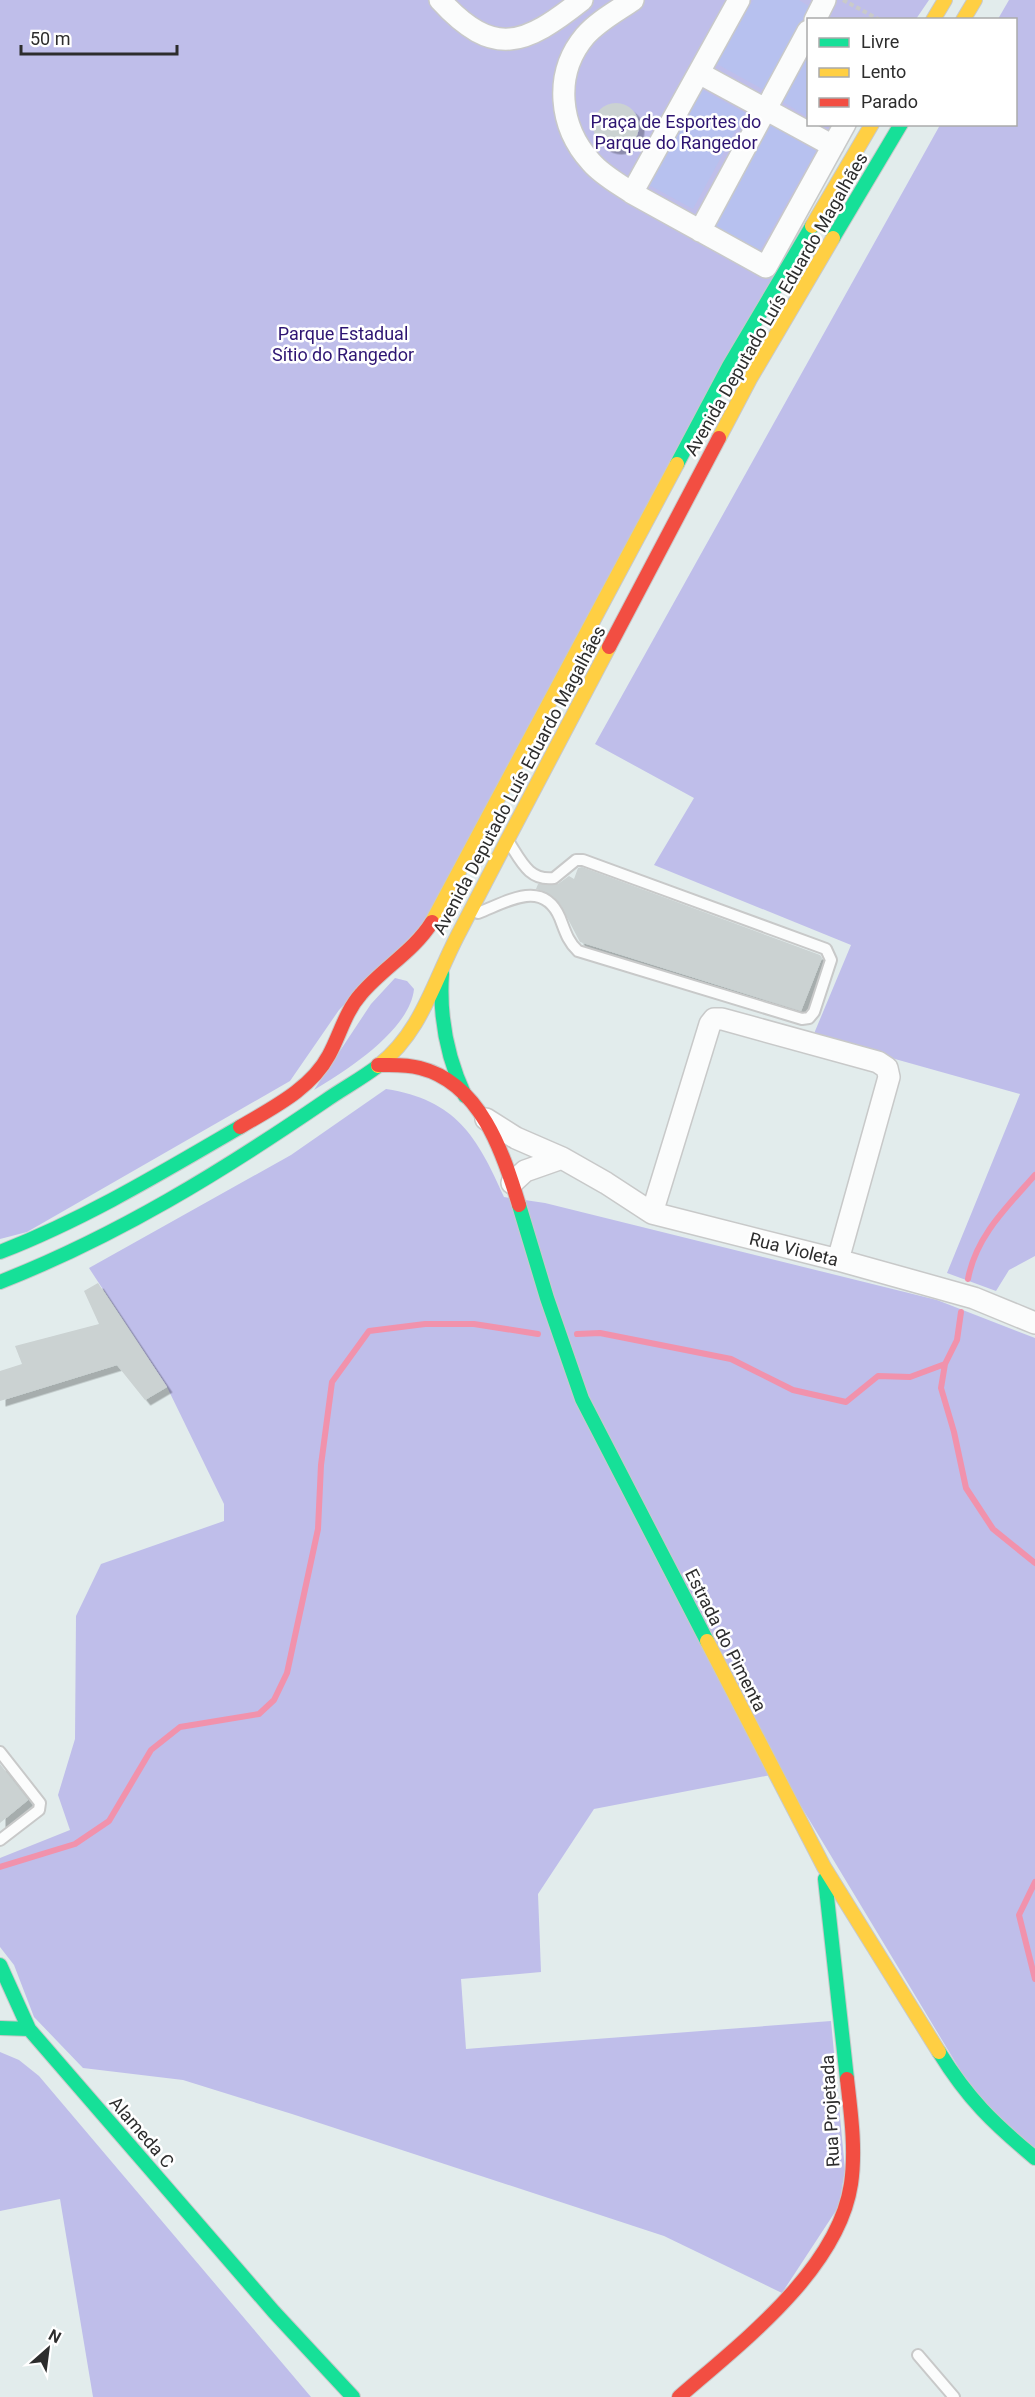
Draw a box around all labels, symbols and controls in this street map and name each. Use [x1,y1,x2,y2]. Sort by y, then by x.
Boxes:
scale bar [21,18,177,56]
legend [807,18,1017,126]
text: 50 m [30,28,70,49]
text: Livre [861,31,899,52]
text: Lento [861,61,906,82]
text: Parado [861,91,918,112]
park label: Praça de Esportes do Parque do Rangedor [591,111,761,153]
street label: Avenida Deputado Luís Eduardo Magalhães [680,149,872,459]
park label: Parque Estadual Sítio do Rangedor [272,323,414,365]
street label: Avenida Deputado Luís Eduardo Magalhães [428,622,610,938]
street label: Rua Violeta [747,1228,841,1270]
street label: Estrada do Pimenta [681,1565,771,1715]
street label: Rua Projetada [817,2054,843,2168]
street label: Alameda C [105,2092,179,2172]
north arrow [18,2319,78,2379]
text: N [45,2325,64,2347]

